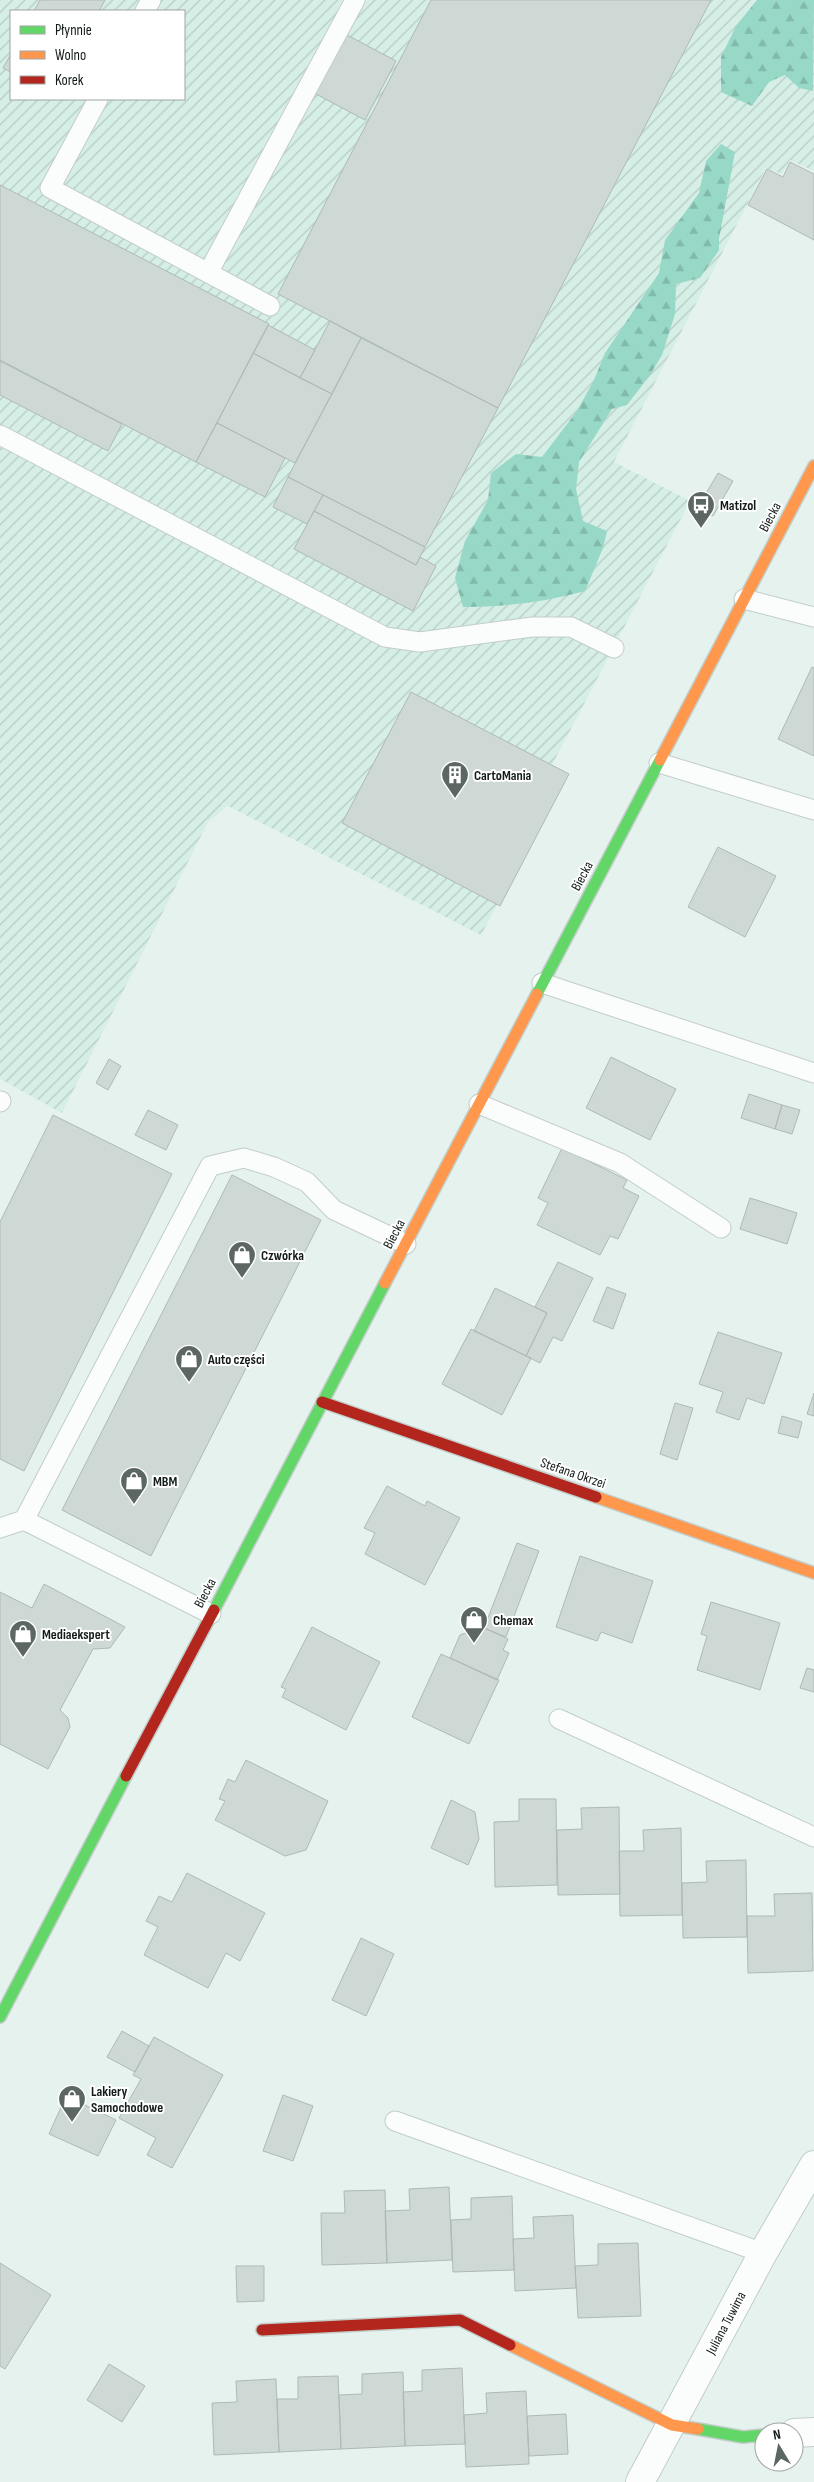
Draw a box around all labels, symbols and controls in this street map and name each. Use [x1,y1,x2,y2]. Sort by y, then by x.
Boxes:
legend [10,10,185,100]
text: Płynnie [55,21,92,40]
text: Wolno [55,46,86,65]
text: Korek [55,71,84,90]
bus stop icon: Matizol [686,490,716,529]
place label: Matizol [720,497,756,514]
street label: Biecka [755,499,785,535]
building icon: CartoMania [440,760,470,799]
place label: CartoMania [474,767,532,784]
street label: Biecka [567,858,597,894]
street label: Biecka [379,1216,409,1252]
shop icon: Czwórka [227,1240,257,1279]
place label: Czwórka [261,1247,304,1264]
shop icon: Auto części [174,1344,204,1383]
place label: Auto części [207,1351,265,1368]
street label: Stefana Okrzei [538,1454,608,1492]
shop icon: MBM [119,1466,149,1505]
place label: MBM [153,1473,177,1490]
street label: Biecka [190,1575,220,1611]
shop icon: Chemax [459,1605,489,1644]
place label: Chemax [493,1612,533,1629]
shop icon: Mediaekspert [8,1619,38,1658]
place label: Mediaekspert [42,1626,110,1643]
place label: Lakiery Samochodowe [91,2083,163,2116]
shop icon: Lakiery Samochodowe [57,2084,87,2123]
street label: Juliana Tuwima [702,2289,750,2358]
north arrow [754,2422,804,2472]
text: N [772,2426,782,2444]

